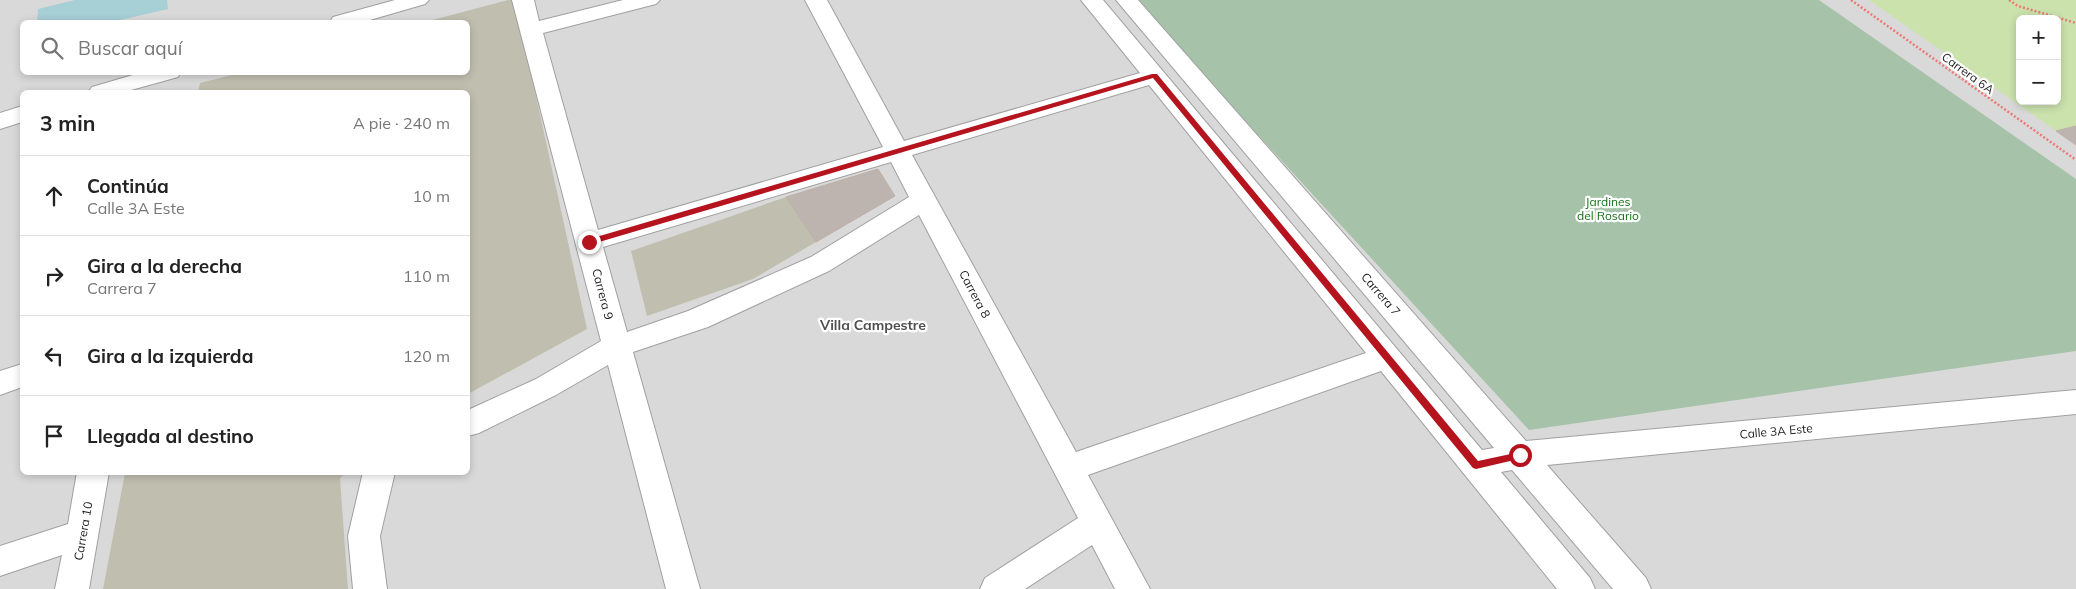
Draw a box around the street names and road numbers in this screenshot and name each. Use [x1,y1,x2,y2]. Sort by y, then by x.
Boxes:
street label: Carrera 6A [1939,49,1997,97]
street label: Carrera 9 [589,267,617,321]
street label: Carrera 8 [956,267,994,321]
street label: Carrera 7 [1358,269,1404,319]
street label: Calle 3A Este [1739,420,1813,442]
street label: Carrera 10 [70,500,96,562]

